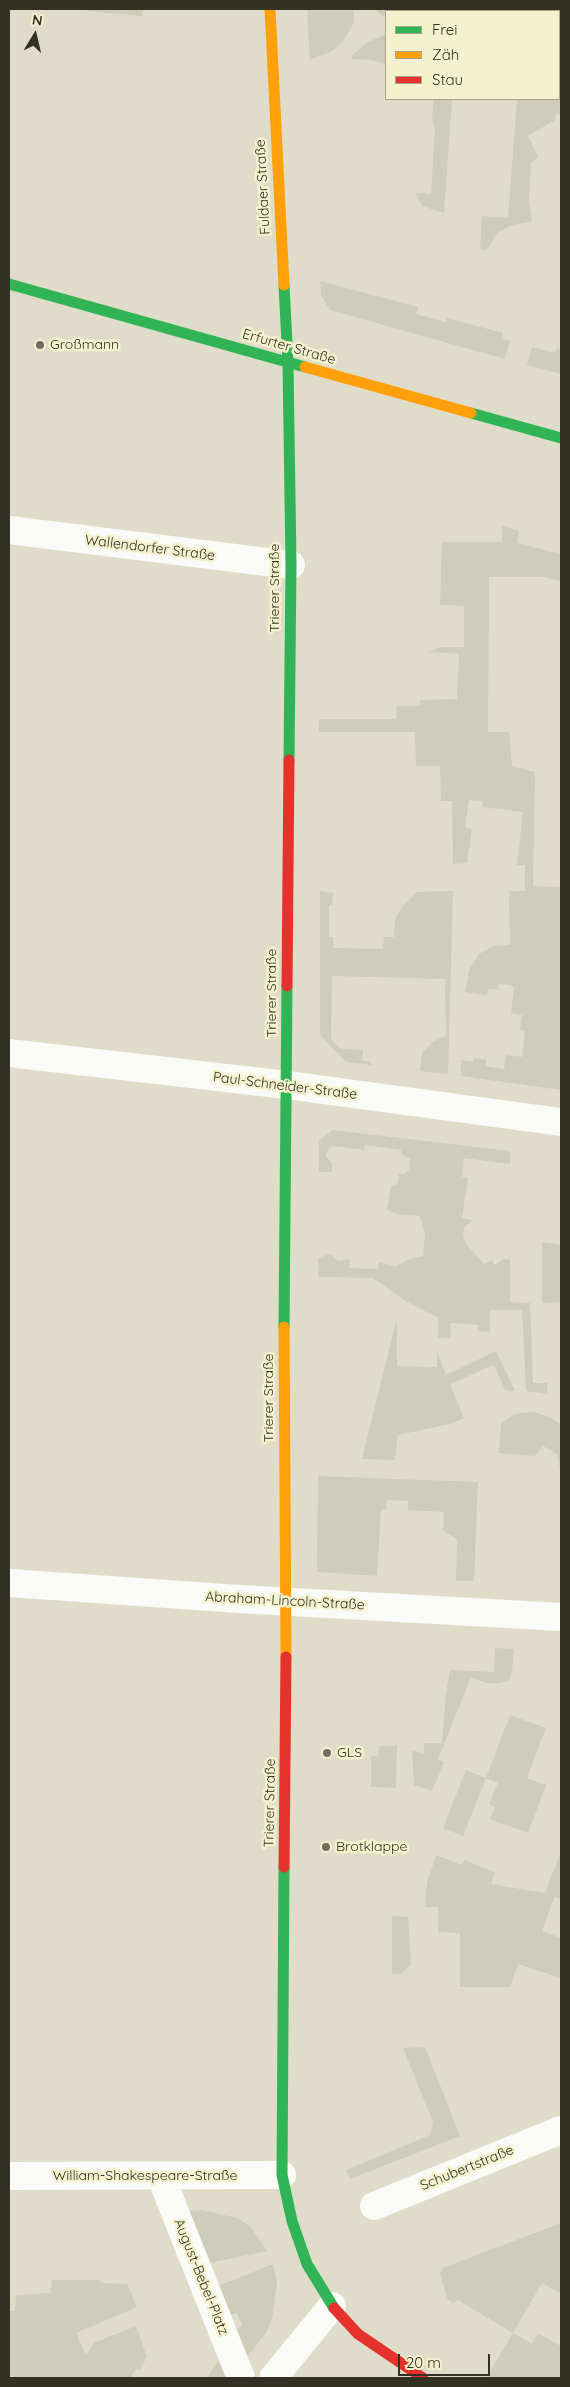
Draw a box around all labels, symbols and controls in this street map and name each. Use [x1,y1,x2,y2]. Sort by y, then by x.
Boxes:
north arrow [10,10,60,60]
text: N [31,10,44,30]
legend [385,10,560,100]
text: Frei [432,20,458,39]
text: Zäh [432,45,459,64]
text: Stau [432,70,463,89]
street label: Fuldaer Straße [252,139,274,235]
street label: Erfurter Straße [240,326,338,368]
place label: Großmann [50,337,119,353]
marker: Großmann [34,339,46,351]
street label: Wallendorfer Straße [84,532,216,564]
street label: Trierer Straße [267,544,283,632]
street label: Trierer Straße [264,949,280,1037]
street label: Paul-Schneider-Straße [212,1069,358,1103]
street label: Trierer Straße [261,1354,277,1442]
street label: Abraham-Lincoln-Straße [205,1588,365,1614]
place label: GLS [337,1745,362,1761]
marker: GLS [321,1747,333,1759]
street label: Trierer Straße [261,1758,279,1848]
place label: Brotklappe [336,1839,407,1855]
marker: Brotklappe [320,1841,332,1853]
street label: Schubertstraße [418,2142,516,2194]
street label: William-Shakespeare-Straße [53,2168,237,2184]
street label: August-Bebel-Platz [170,2217,232,2337]
scale bar [400,2344,492,2376]
text: 20 m [406,2353,441,2372]

